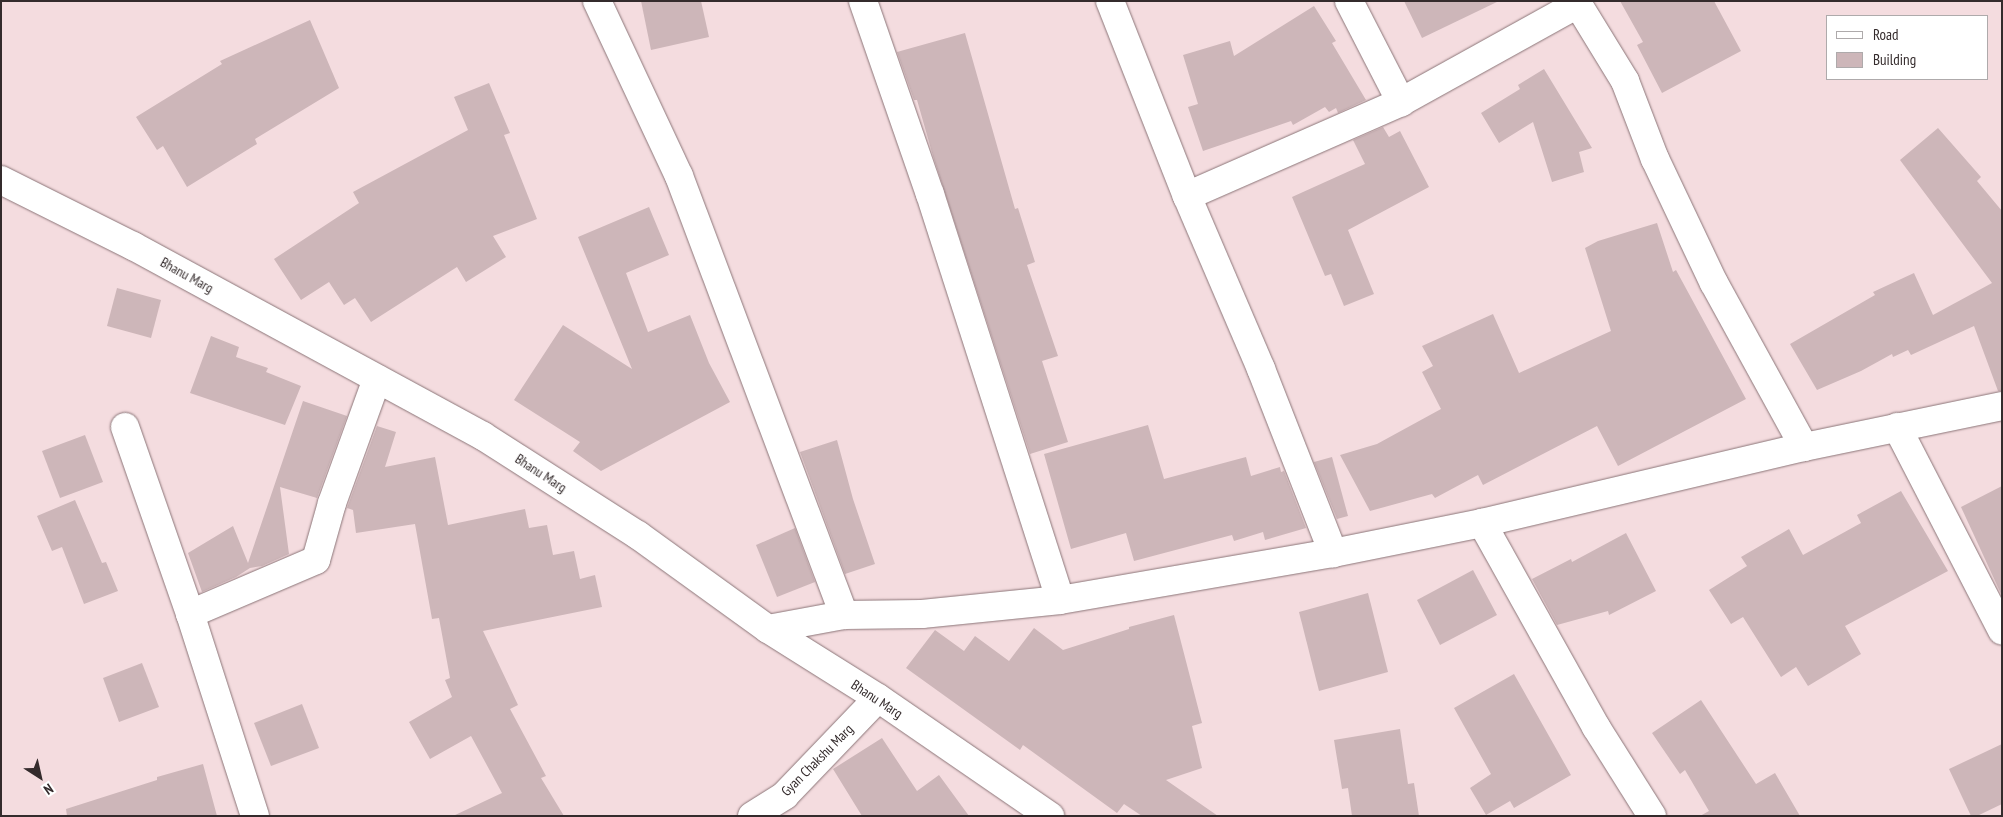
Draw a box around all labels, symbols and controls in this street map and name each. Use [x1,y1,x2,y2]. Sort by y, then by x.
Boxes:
legend [1826,15,1988,80]
text: Road [1873,25,1899,44]
text: Building [1873,50,1916,69]
street label: Bhanu Marg [158,254,216,296]
street label: Bhanu Marg [512,450,570,496]
street label: Bhanu Marg [848,676,906,722]
street label: Gyan Chakshu Marg [778,721,856,799]
north arrow [15,752,65,802]
text: N [40,780,57,799]

